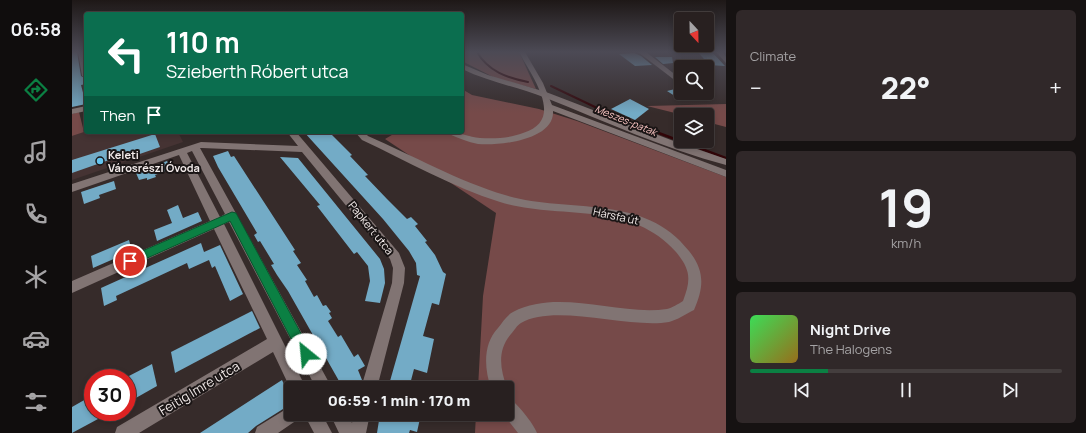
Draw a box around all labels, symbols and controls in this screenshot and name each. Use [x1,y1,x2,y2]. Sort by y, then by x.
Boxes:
north arrow [674,12,714,52]
map controls [674,12,714,148]
text: 06:58 [11,17,61,41]
text: 110 m [166,23,240,61]
icon: left [100,28,152,80]
text: Climate [750,47,796,65]
text: Szieberth Róbert utca [166,59,348,83]
button: search [674,60,714,100]
text: 22° [881,67,930,108]
text: − [750,73,762,103]
text: + [1049,73,1062,103]
icon: directions [22,76,50,104]
water label: Meszes-patak [593,101,661,140]
icon: arrive [143,104,165,126]
text: Then [100,105,135,126]
button: layers [674,108,714,148]
icon: music [22,138,50,166]
place label: Keleti Városrészi Óvoda [108,147,200,175]
marker: Keleti Városrészi Óvoda [95,156,105,166]
text: 19 [878,172,934,243]
street label: Papkert utca [345,198,397,257]
icon: phone [22,200,50,228]
street label: Hársfa út [592,203,640,228]
text: km/h [891,234,921,252]
pin [113,244,147,278]
icon: arrive [119,250,141,272]
icon: climate [22,263,50,291]
text: Night Drive [810,319,891,340]
icon: car [22,325,50,353]
position arrow [285,333,327,375]
text: The Halogens [810,340,892,358]
street label: Feitig Imre utca [155,357,243,419]
speed limit sign: 30 [84,369,136,421]
icon: previous [791,379,813,401]
icon: pause [895,379,917,401]
icon: next [999,379,1021,401]
icon: filters [22,388,50,416]
text: 06:59 · 1 min · 170 m [328,390,470,411]

